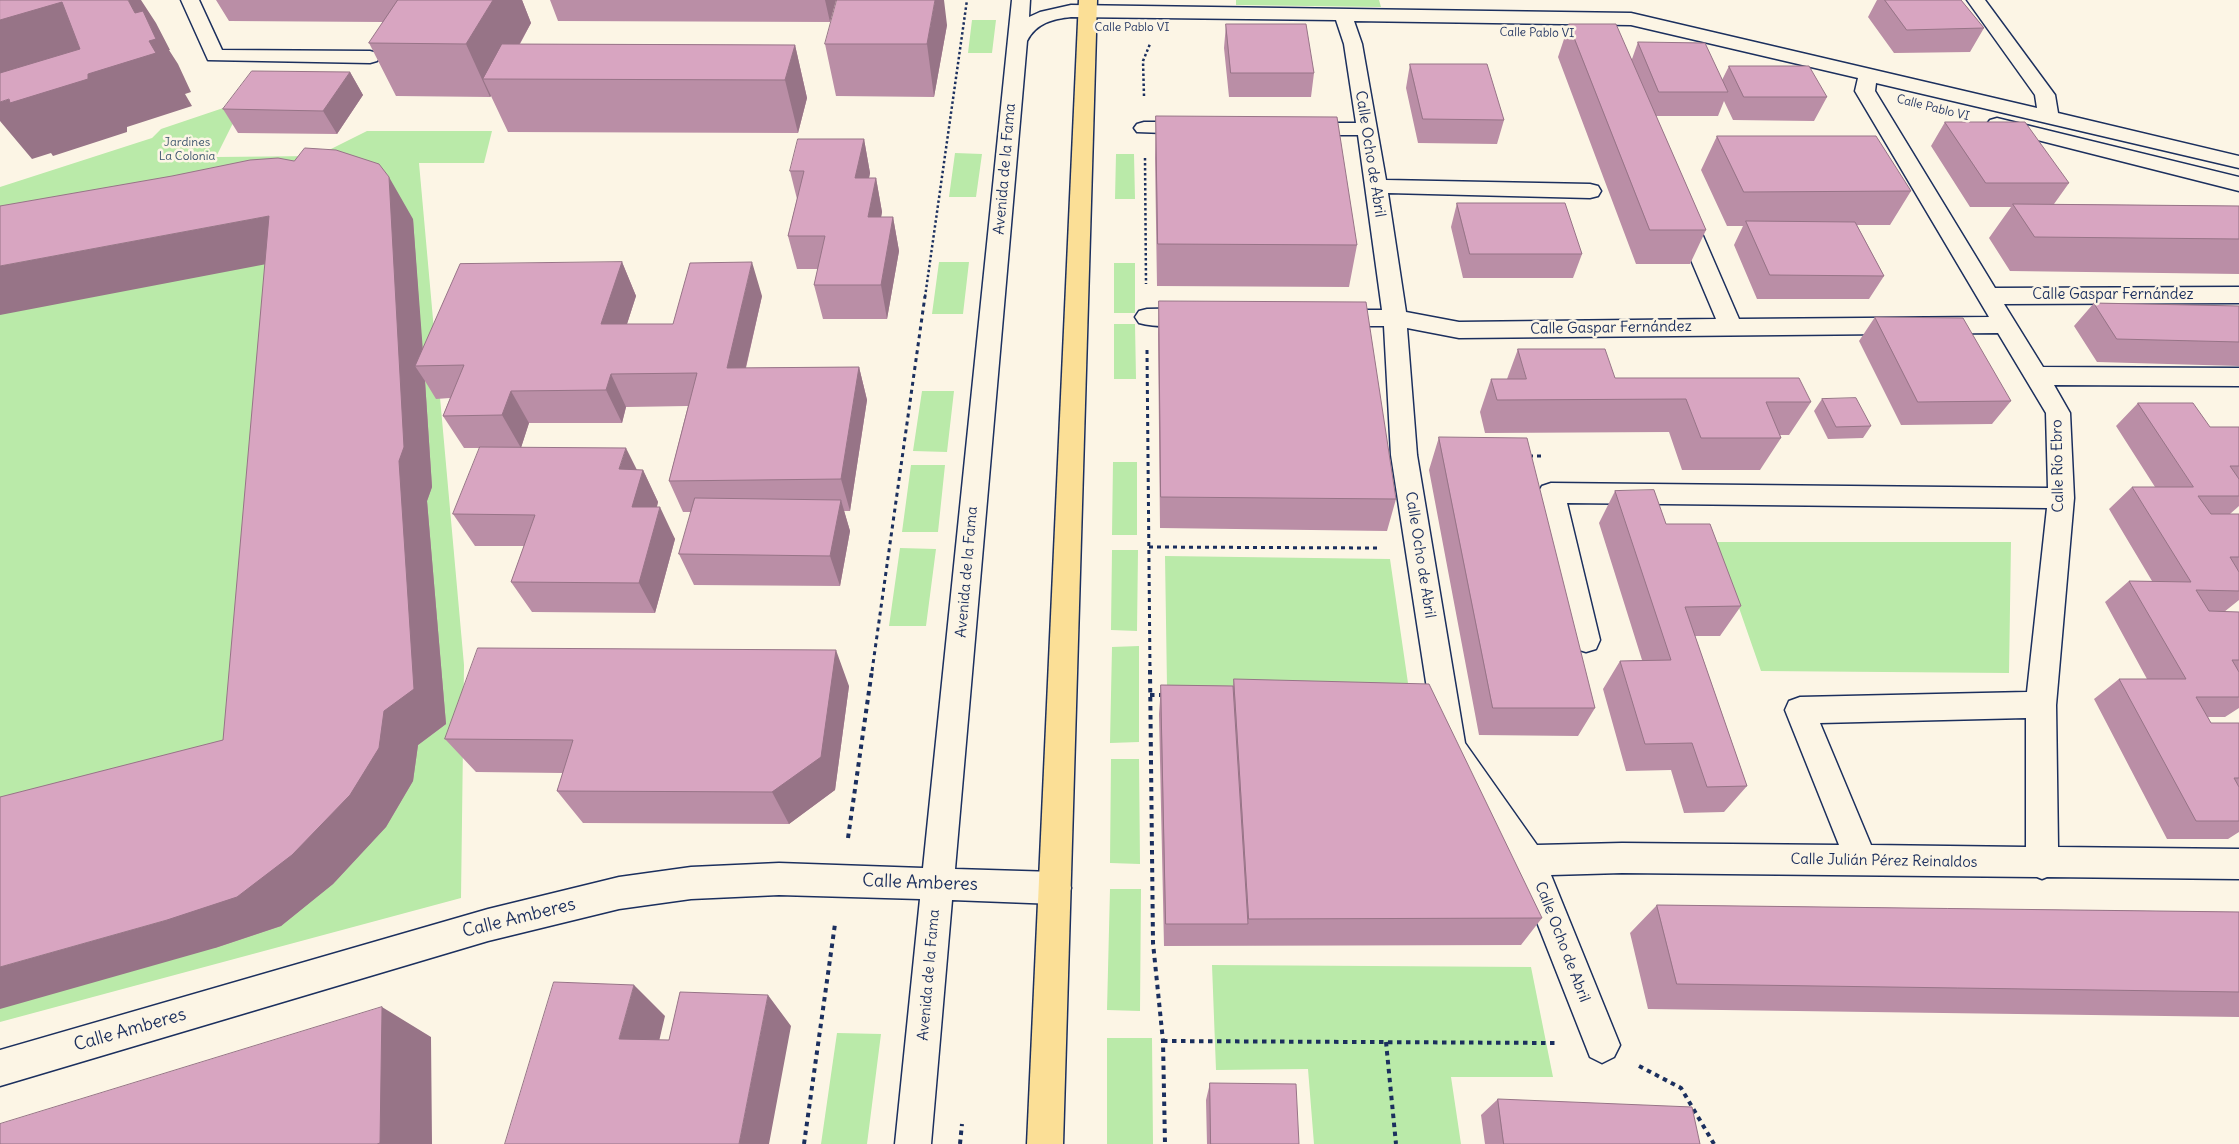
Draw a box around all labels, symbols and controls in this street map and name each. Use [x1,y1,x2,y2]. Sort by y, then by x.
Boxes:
street label: Calle Pablo VI [1095,21,1169,35]
street label: Calle Pablo VI [1499,25,1575,41]
street label: Calle Ocho de Abril [1351,90,1389,218]
street label: Calle Pablo VI [1895,92,1971,124]
street label: Avenida de la Fama [990,103,1020,235]
park label: Jardines La Colonia [159,136,215,164]
street label: Calle Gaspar Fernández [2032,286,2194,304]
street label: Calle Gaspar Fernández [1530,318,1692,338]
street label: Calle Río Ebro [2048,419,2068,513]
street label: Calle Ocho de Abril [1401,491,1439,619]
street label: Avenida de la Fama [952,506,982,638]
street label: Calle Julián Pérez Reinaldos [1790,850,1978,872]
street label: Calle Amberes [862,870,978,896]
street label: Calle Ocho de Abril [1531,879,1593,1005]
street label: Calle Amberes [460,894,578,942]
street label: Avenida de la Fama [914,909,944,1041]
street label: Calle Amberes [71,1004,189,1056]

